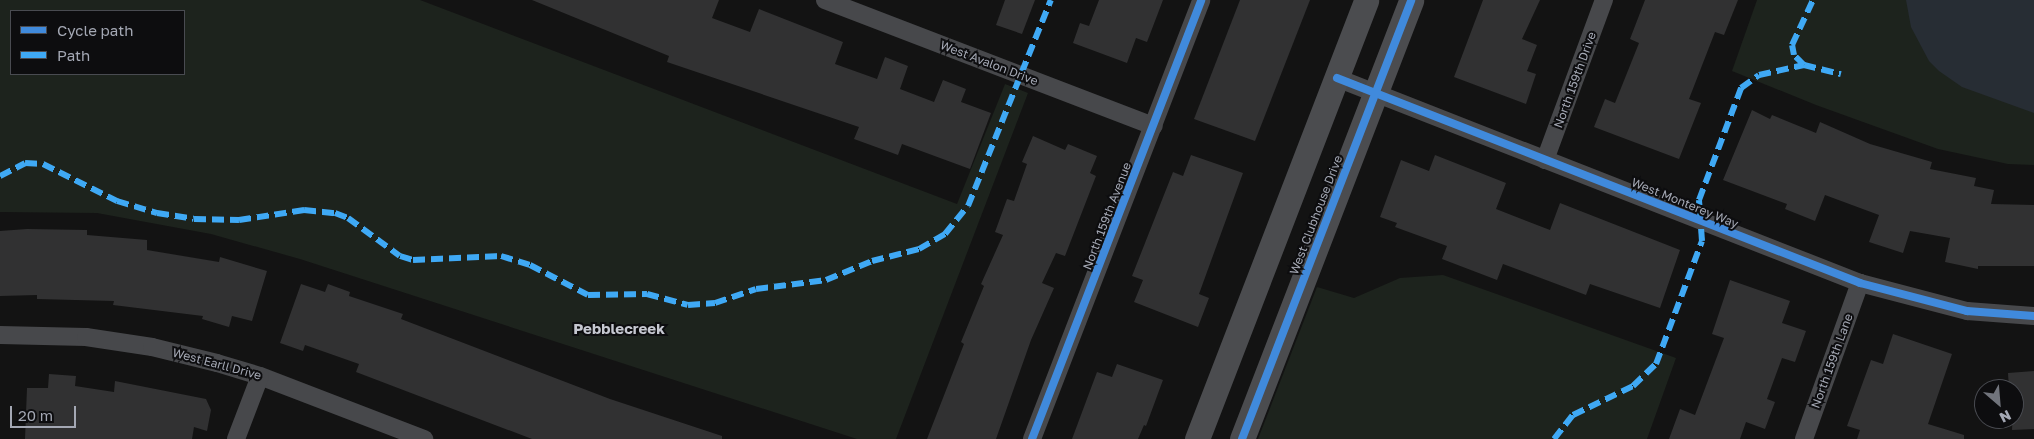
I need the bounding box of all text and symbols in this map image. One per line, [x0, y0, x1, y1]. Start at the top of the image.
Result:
legend [10, 10, 185, 75]
text: Cycle path [57, 21, 133, 39]
street label: North 159th Drive [1551, 30, 1599, 130]
street label: West Avalon Drive [938, 38, 1040, 88]
text: Path [57, 46, 90, 64]
street label: West Clubhouse Drive [1287, 153, 1345, 277]
street label: North 159th Avenue [1080, 160, 1134, 272]
street label: West Monterey Way [1629, 175, 1741, 231]
street label: North 159th Lane [1808, 312, 1856, 410]
district label: Pebblecreek [573, 320, 665, 338]
street label: West Earll Drive [171, 345, 263, 383]
north arrow [1974, 379, 2024, 429]
scale bar [12, 396, 79, 428]
text: 20 m [18, 406, 53, 424]
text: N [1997, 407, 2014, 427]

